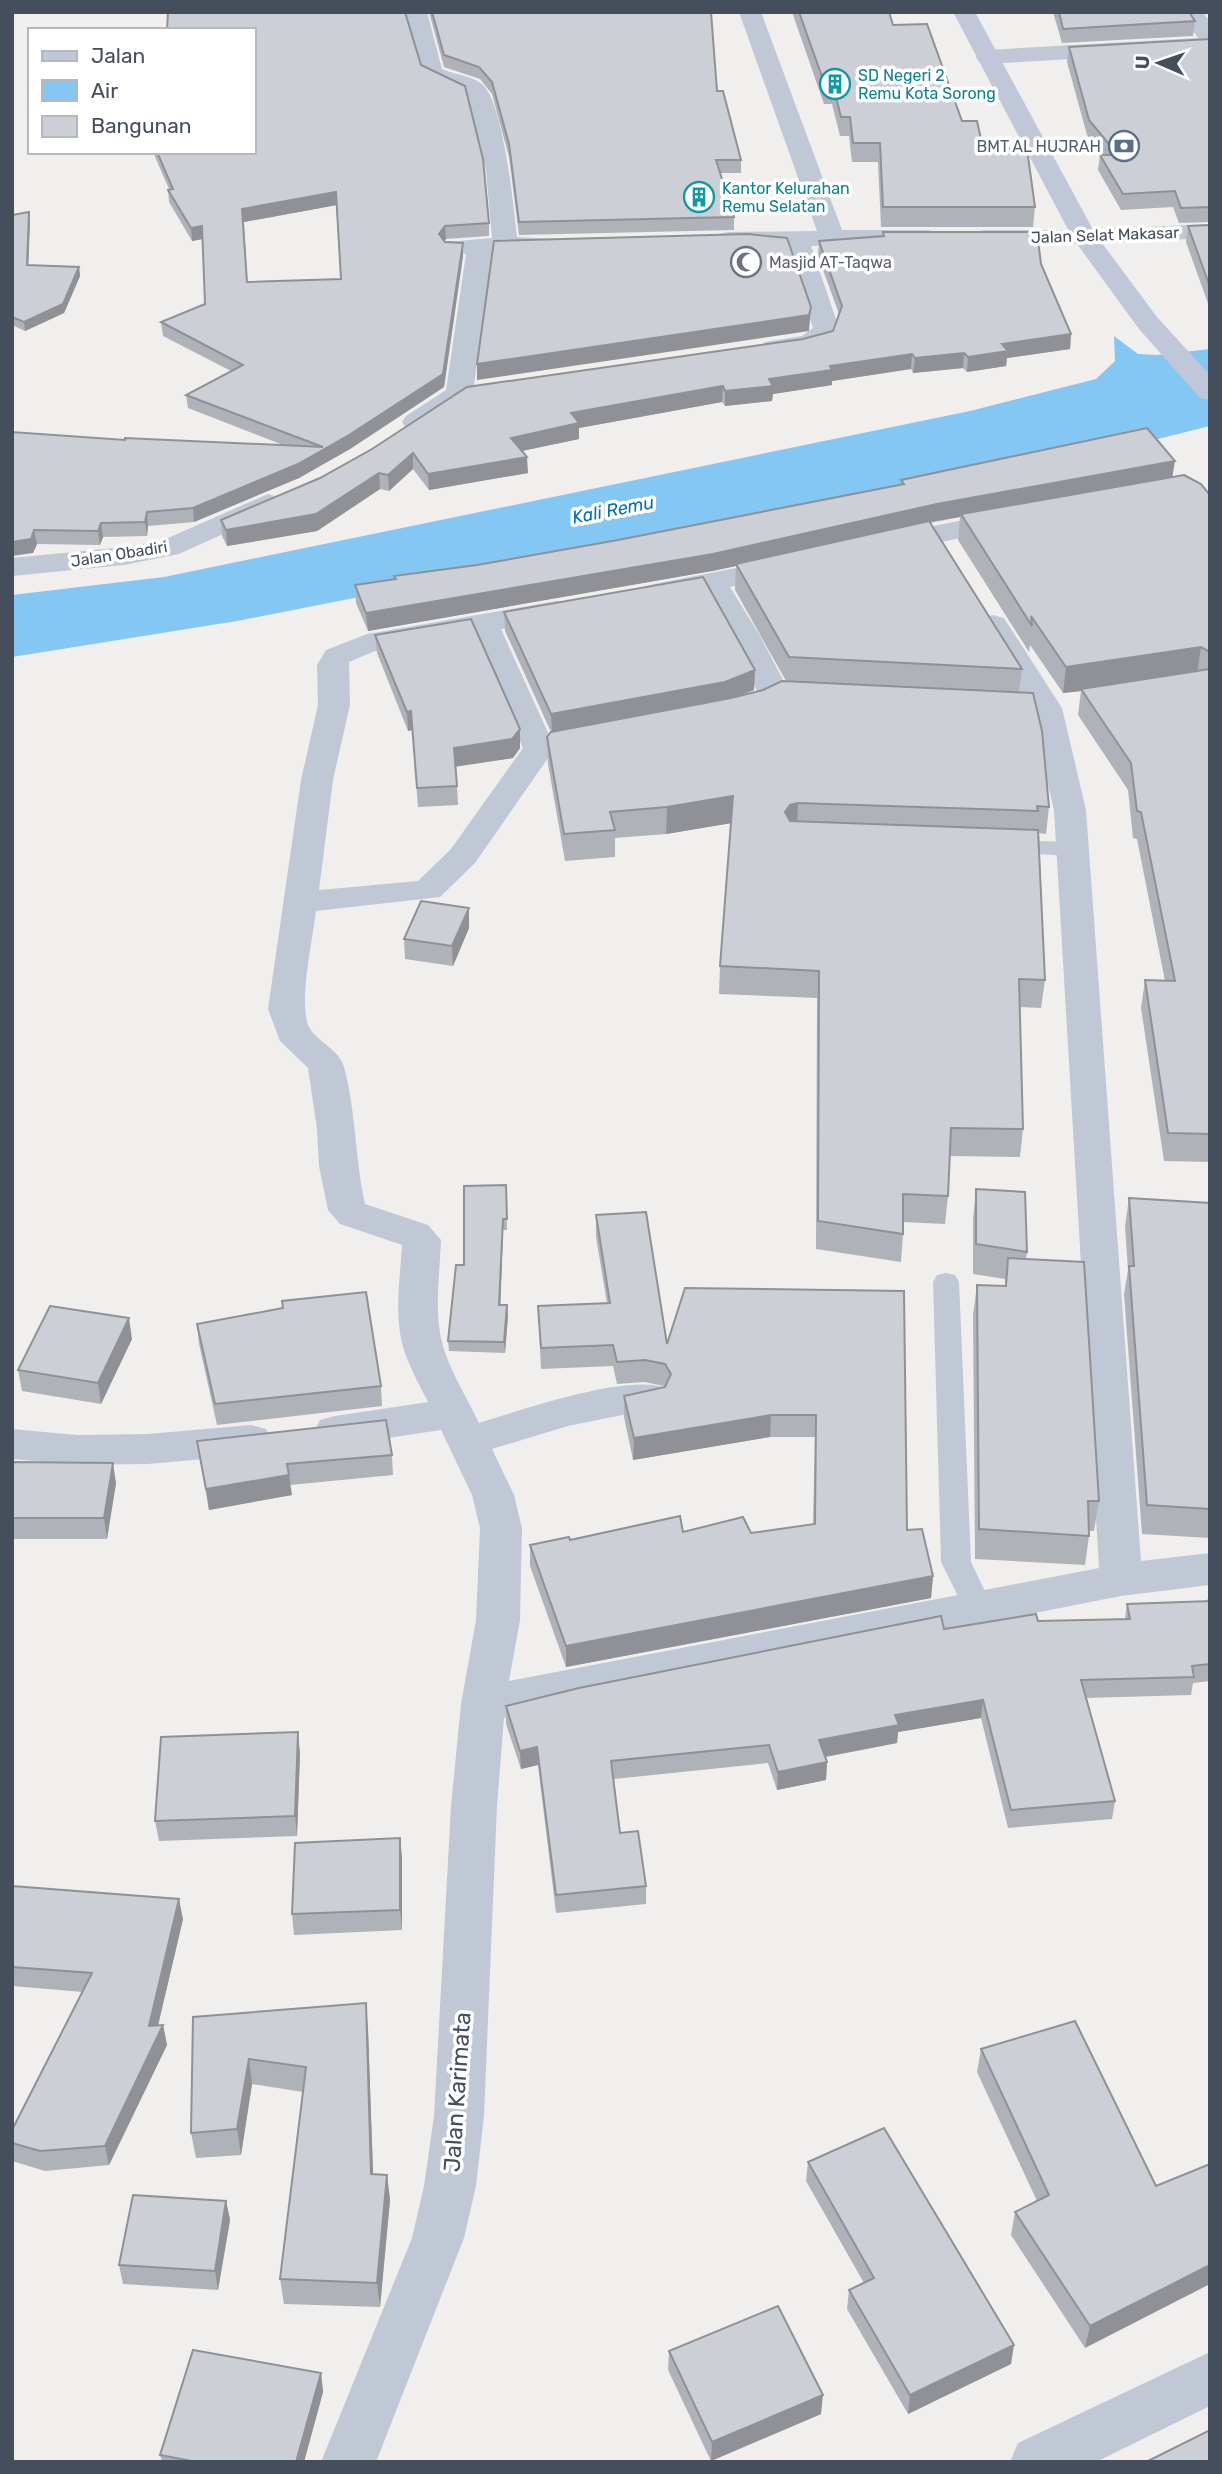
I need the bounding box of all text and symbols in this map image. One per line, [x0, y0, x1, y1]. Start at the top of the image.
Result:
legend [28, 28, 256, 154]
north arrow [1124, 28, 1194, 98]
text: Jalan [91, 43, 145, 68]
text: U [1131, 55, 1154, 70]
place label: SD Negeri 2 Remu Kota Sorong [858, 66, 996, 103]
building icon: SD Negeri 2 Remu Kota Sorong [818, 67, 852, 101]
text: Air [91, 78, 118, 103]
text: Bangunan [91, 113, 192, 138]
bank icon: BMT AL HUJRAH [1107, 129, 1141, 163]
place label: BMT AL HUJRAH [977, 137, 1101, 156]
place label: Kantor Kelurahan Remu Selatan [722, 179, 850, 216]
building icon: Kantor Kelurahan Remu Selatan [682, 180, 716, 214]
street label: Jalan Selat Makasar [1030, 223, 1180, 247]
mosque icon: Masjid AT-Taqwa [729, 245, 763, 279]
place label: Masjid AT-Taqwa [769, 253, 892, 272]
water label: Kali Remu [570, 491, 656, 529]
street label: Jalan Obadiri [69, 537, 169, 571]
street label: Jalan Karimata [437, 2011, 477, 2173]

